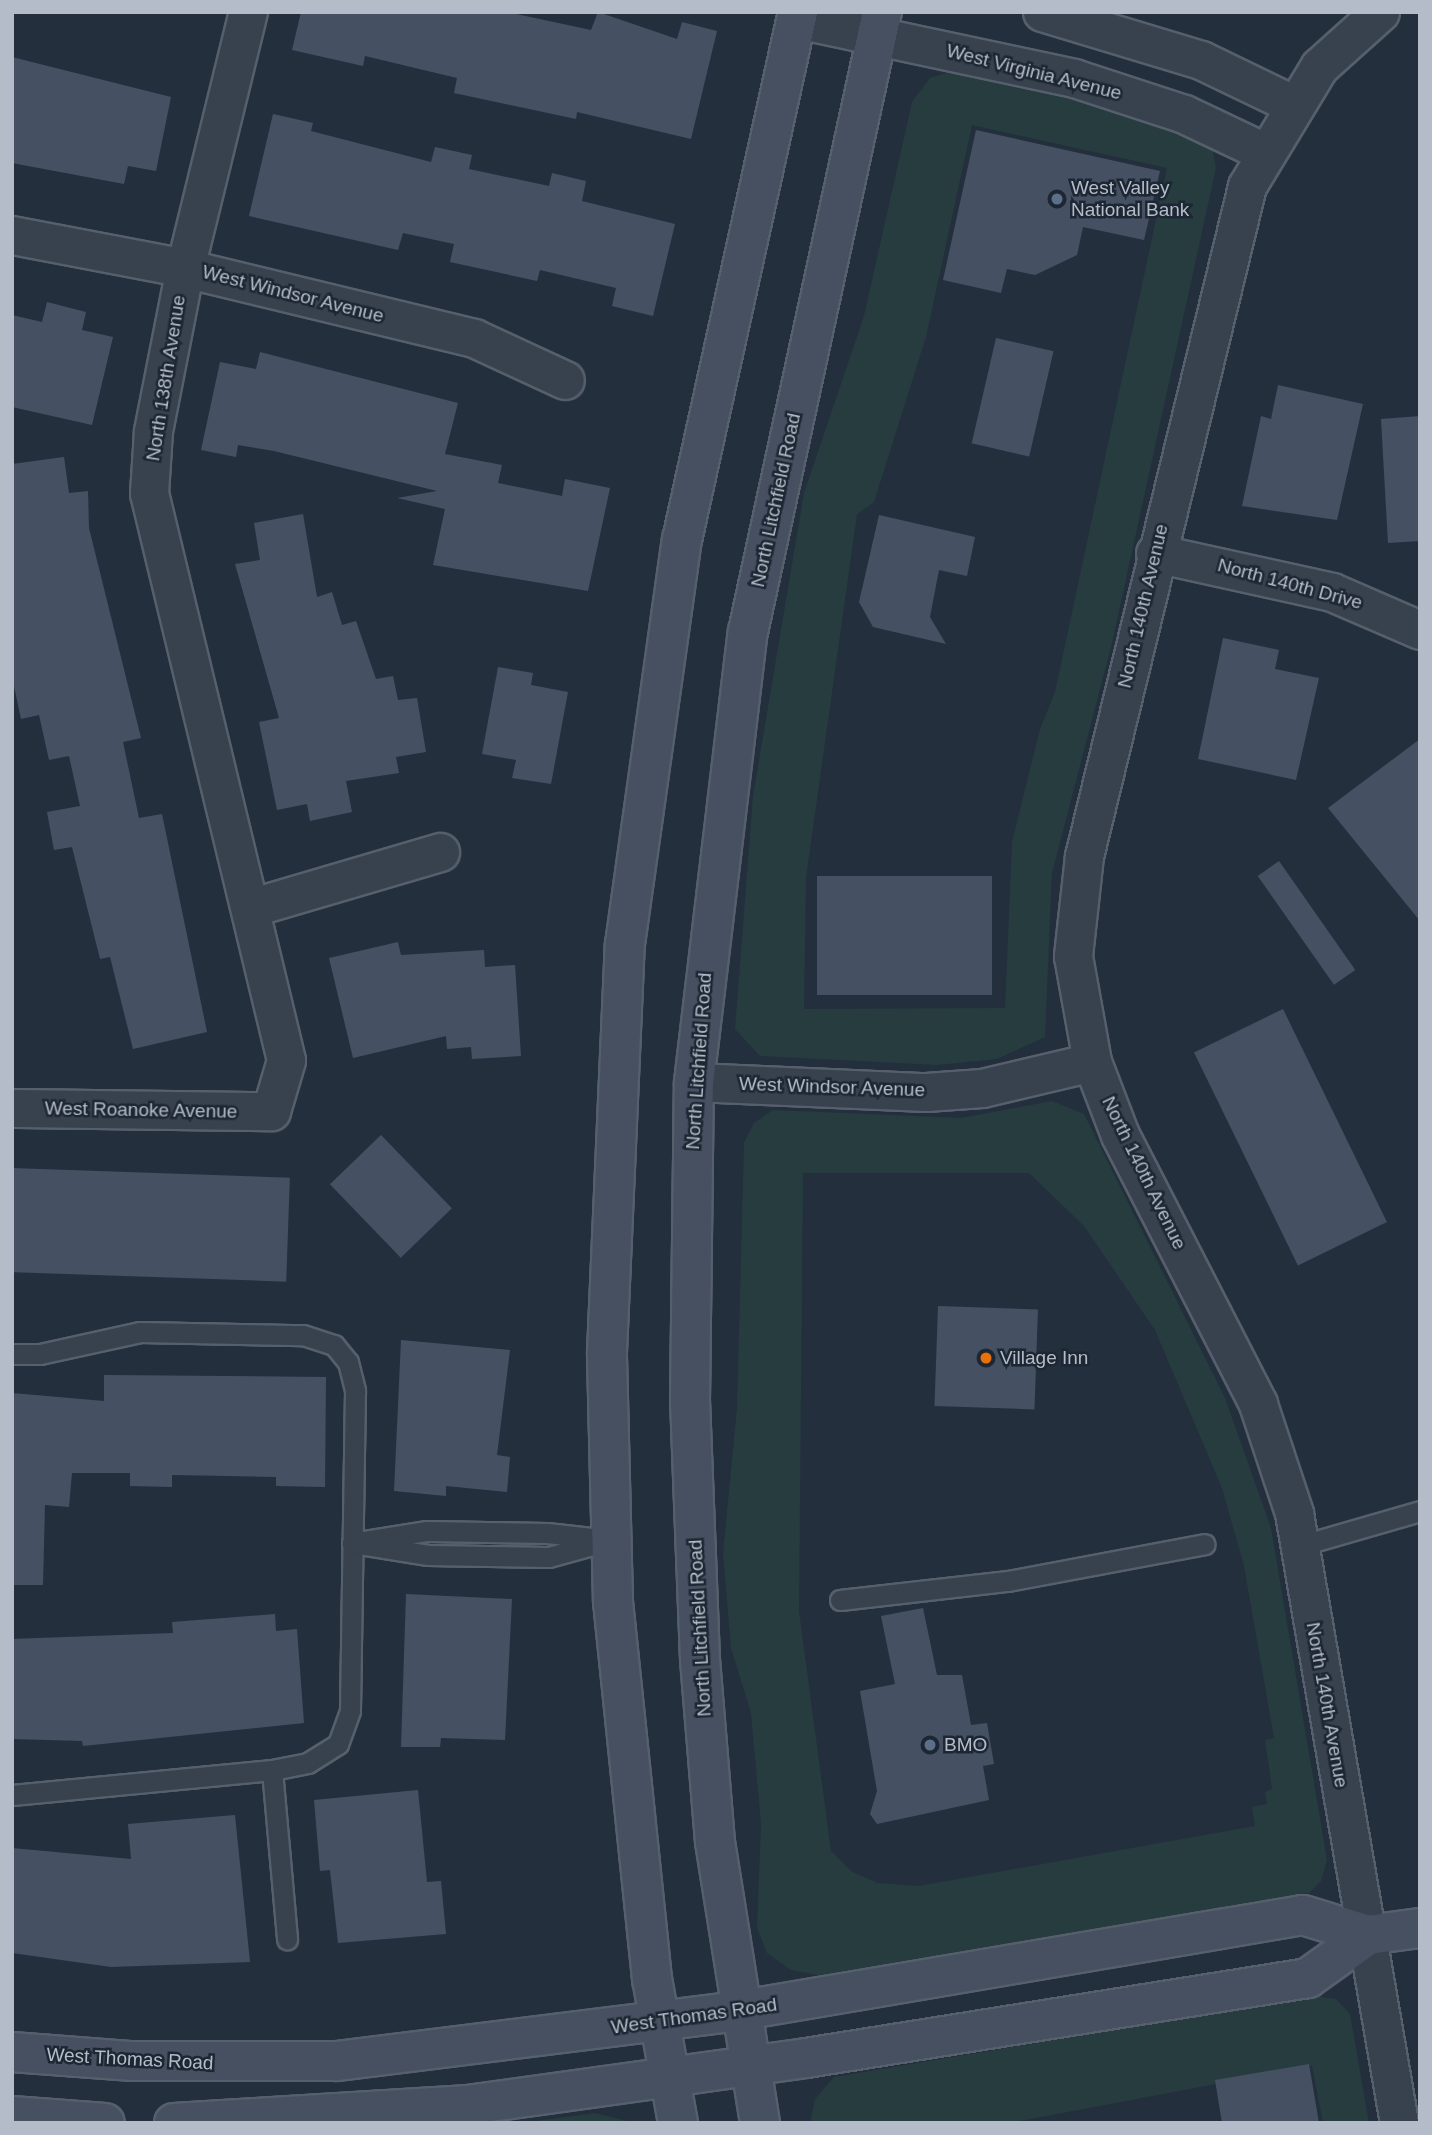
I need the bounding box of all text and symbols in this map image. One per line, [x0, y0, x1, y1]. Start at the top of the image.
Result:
street label: West Virginia Avenue [944, 39, 1124, 105]
place label: West Valley National Bank [1071, 177, 1189, 221]
marker: West Valley National Bank [1049, 191, 1065, 207]
street label: West Windsor Avenue [199, 260, 387, 328]
street label: North 138th Avenue [142, 293, 190, 463]
street label: North Litchfield Road [746, 411, 806, 589]
street label: North 140th Avenue [1113, 521, 1173, 691]
street label: North 140th Drive [1215, 554, 1365, 614]
street label: North Litchfield Road [681, 972, 717, 1150]
street label: West Windsor Avenue [738, 1072, 926, 1102]
street label: North 140th Avenue [1097, 1092, 1191, 1254]
street label: West Roanoke Avenue [44, 1097, 238, 1123]
place label: Village Inn [1000, 1347, 1088, 1369]
marker: Village Inn [978, 1350, 994, 1366]
street label: North Litchfield Road [684, 1539, 716, 1717]
street label: North 140th Avenue [1301, 1620, 1353, 1790]
place label: BMO [944, 1734, 987, 1756]
marker: BMO [922, 1737, 938, 1753]
street label: West Thomas Road [609, 1993, 779, 2039]
street label: West Thomas Road [46, 2043, 214, 2075]

